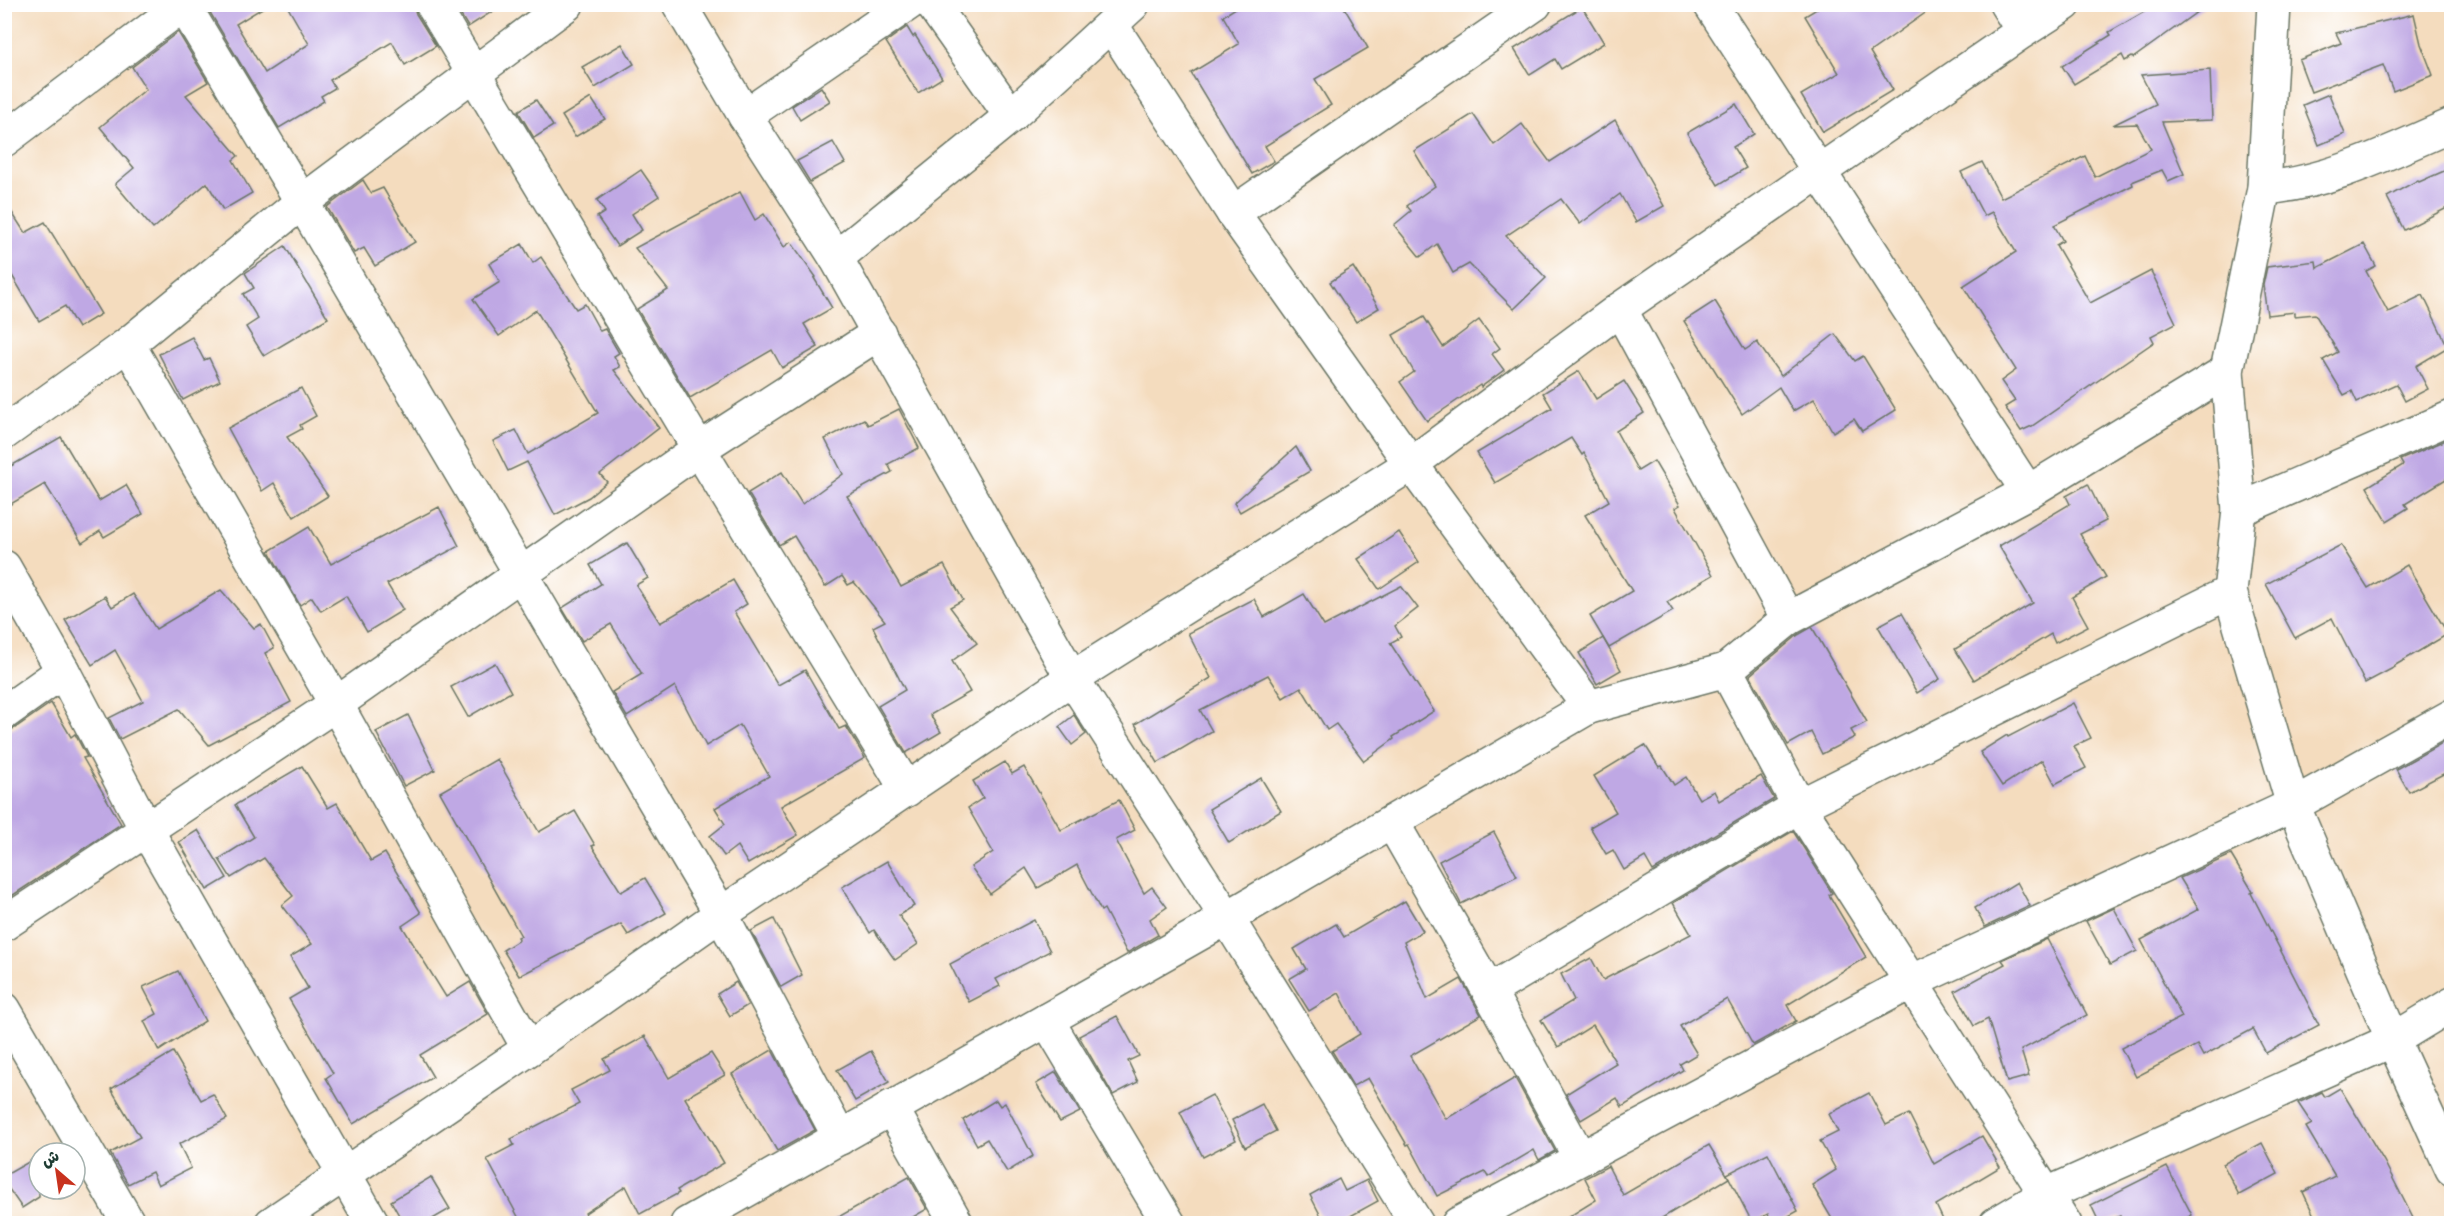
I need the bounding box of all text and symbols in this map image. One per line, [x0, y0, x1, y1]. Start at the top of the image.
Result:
north arrow [27, 1141, 87, 1201]
text: ش [37, 1145, 63, 1173]

